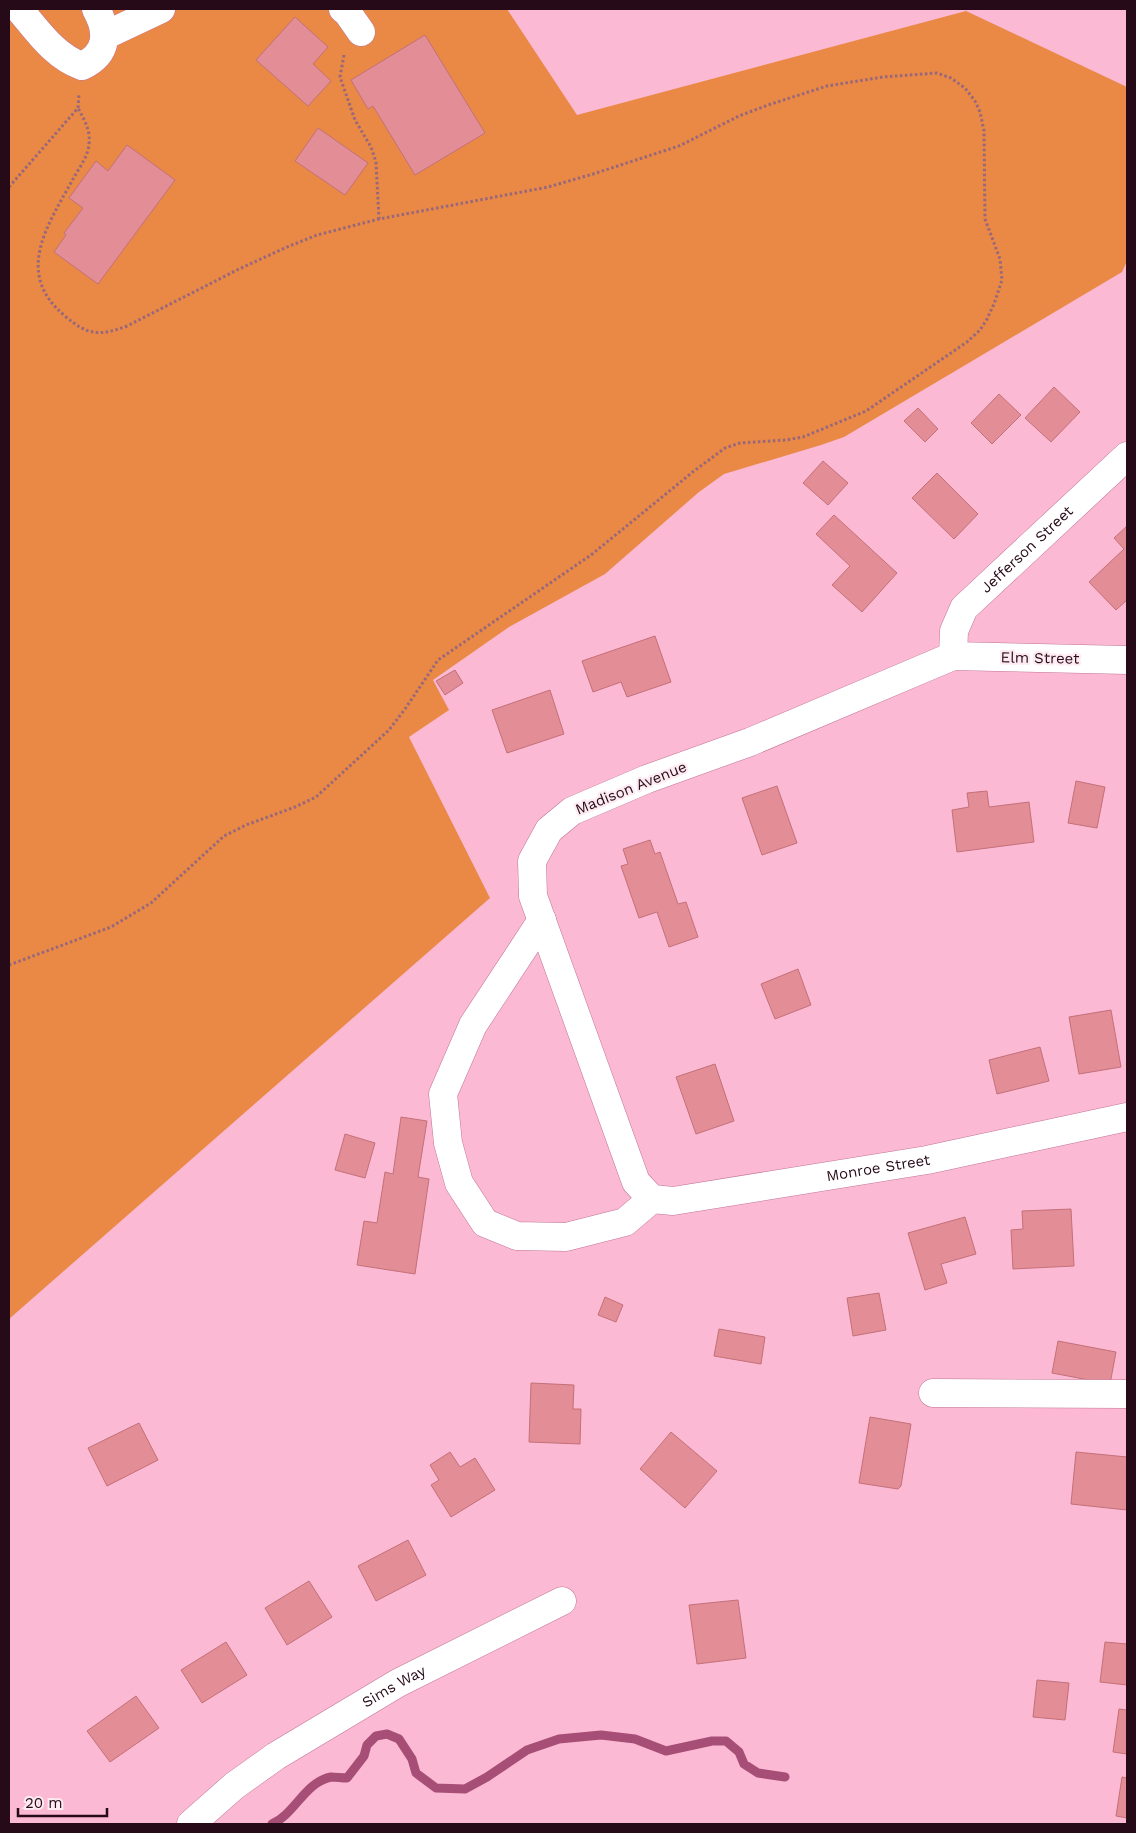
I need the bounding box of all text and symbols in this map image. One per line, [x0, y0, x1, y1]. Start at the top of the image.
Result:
street label: Jefferson Street [977, 502, 1077, 597]
street label: Elm Street [1000, 648, 1080, 668]
street label: Madison Avenue [573, 757, 689, 819]
street label: Monroe Street [825, 1151, 932, 1185]
street label: Sims Way [359, 1661, 429, 1711]
scale bar [18, 1786, 106, 1818]
text: 20 m [25, 1794, 63, 1812]

